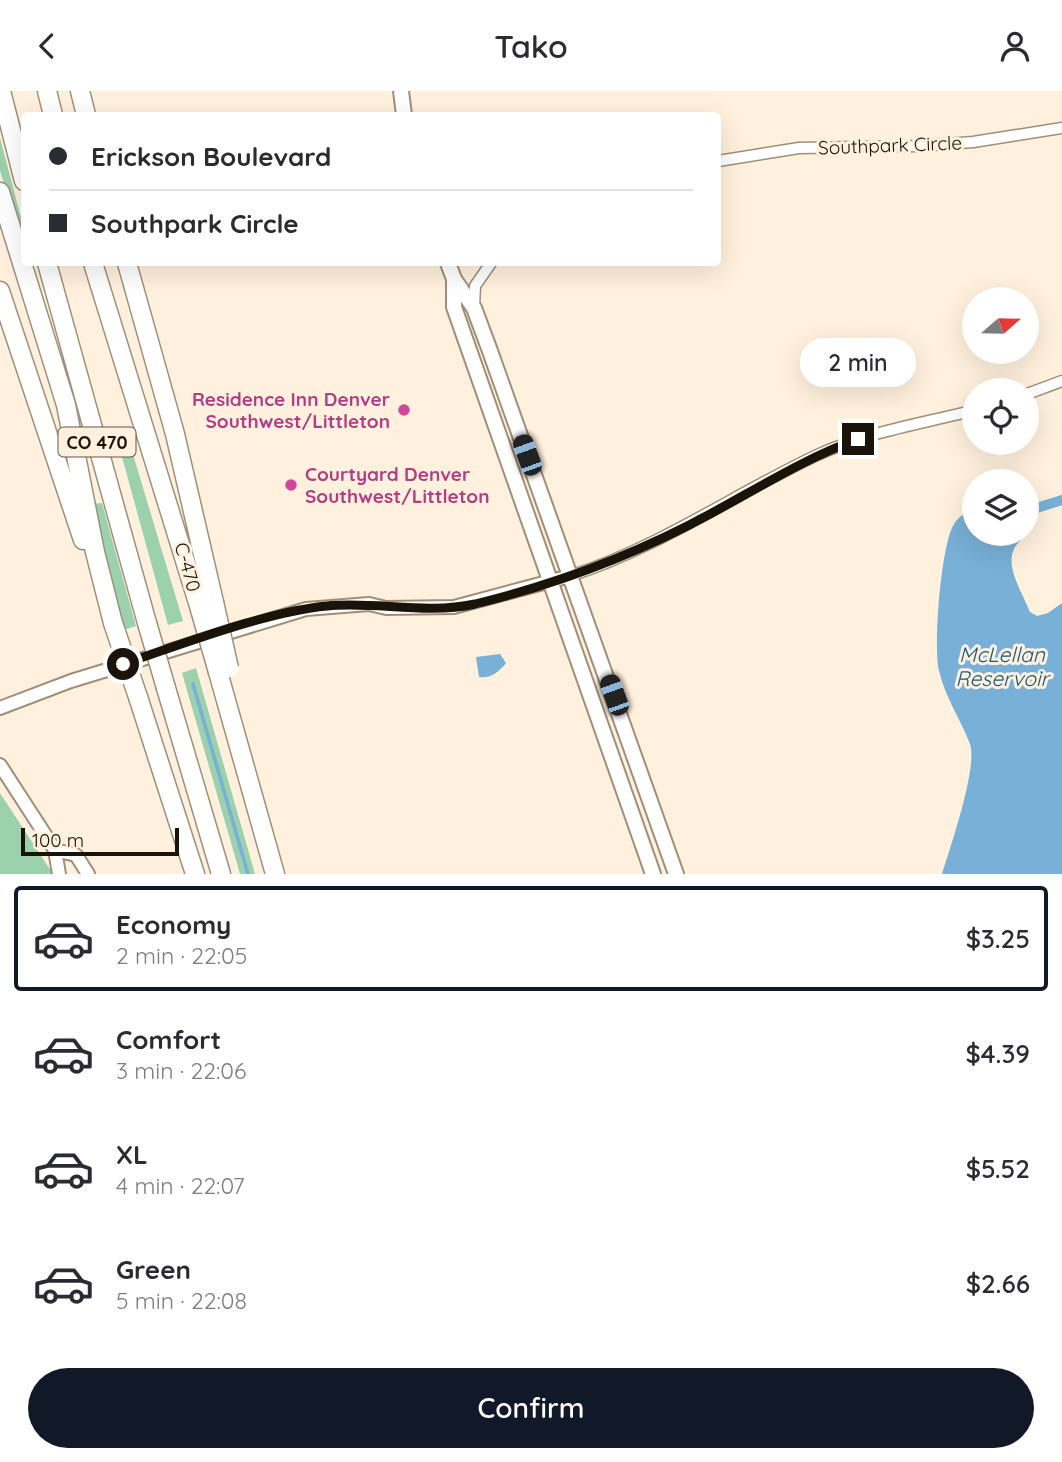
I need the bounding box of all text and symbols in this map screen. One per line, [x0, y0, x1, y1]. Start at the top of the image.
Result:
text: Tako [494, 26, 568, 66]
icon: back [28, 27, 66, 65]
icon: person [996, 27, 1034, 65]
street label: Southpark Circle [818, 130, 962, 160]
text: Erickson Boulevard [91, 140, 331, 173]
text: Southpark Circle [91, 207, 299, 240]
north arrow [962, 287, 1040, 364]
map controls [962, 287, 1039, 546]
callout: 2 min [800, 337, 916, 387]
text: 2 min [828, 348, 888, 377]
button: locate [962, 378, 1039, 455]
place label: Residence Inn Denver Southwest/Littleton [192, 387, 390, 433]
marker: Residence Inn Denver Southwest/Littleton [396, 402, 412, 418]
route end [842, 423, 874, 455]
road number: CO 470 [58, 428, 136, 457]
car [510, 432, 545, 478]
place label: Courtyard Denver Southwest/Littleton [305, 462, 490, 508]
button: layers [962, 469, 1039, 546]
marker: Courtyard Denver Southwest/Littleton [283, 477, 299, 493]
street label: C-470 [170, 540, 206, 594]
water label: McLellan Reservoir [956, 641, 1051, 691]
route start [107, 648, 139, 680]
car [597, 672, 632, 718]
scale bar [21, 825, 178, 857]
text: 100 m [32, 828, 84, 852]
icon: car [32, 907, 95, 970]
text: Economy [116, 908, 231, 941]
text: $3.25 [966, 922, 1030, 955]
text: 2 min · 22:05 [116, 941, 247, 970]
icon: car [32, 1022, 95, 1085]
text: Comfort [116, 1023, 221, 1056]
text: $4.39 [966, 1037, 1030, 1070]
text: 3 min · 22:06 [116, 1056, 246, 1085]
icon: car [32, 1137, 95, 1200]
text: XL [116, 1138, 148, 1171]
text: $5.52 [966, 1152, 1030, 1185]
text: 4 min · 22:07 [116, 1171, 245, 1200]
icon: car [32, 1252, 95, 1315]
text: Green [116, 1253, 191, 1286]
text: $2.66 [966, 1267, 1030, 1300]
text: 5 min · 22:08 [116, 1286, 247, 1315]
button: Confirm [28, 1368, 1034, 1448]

